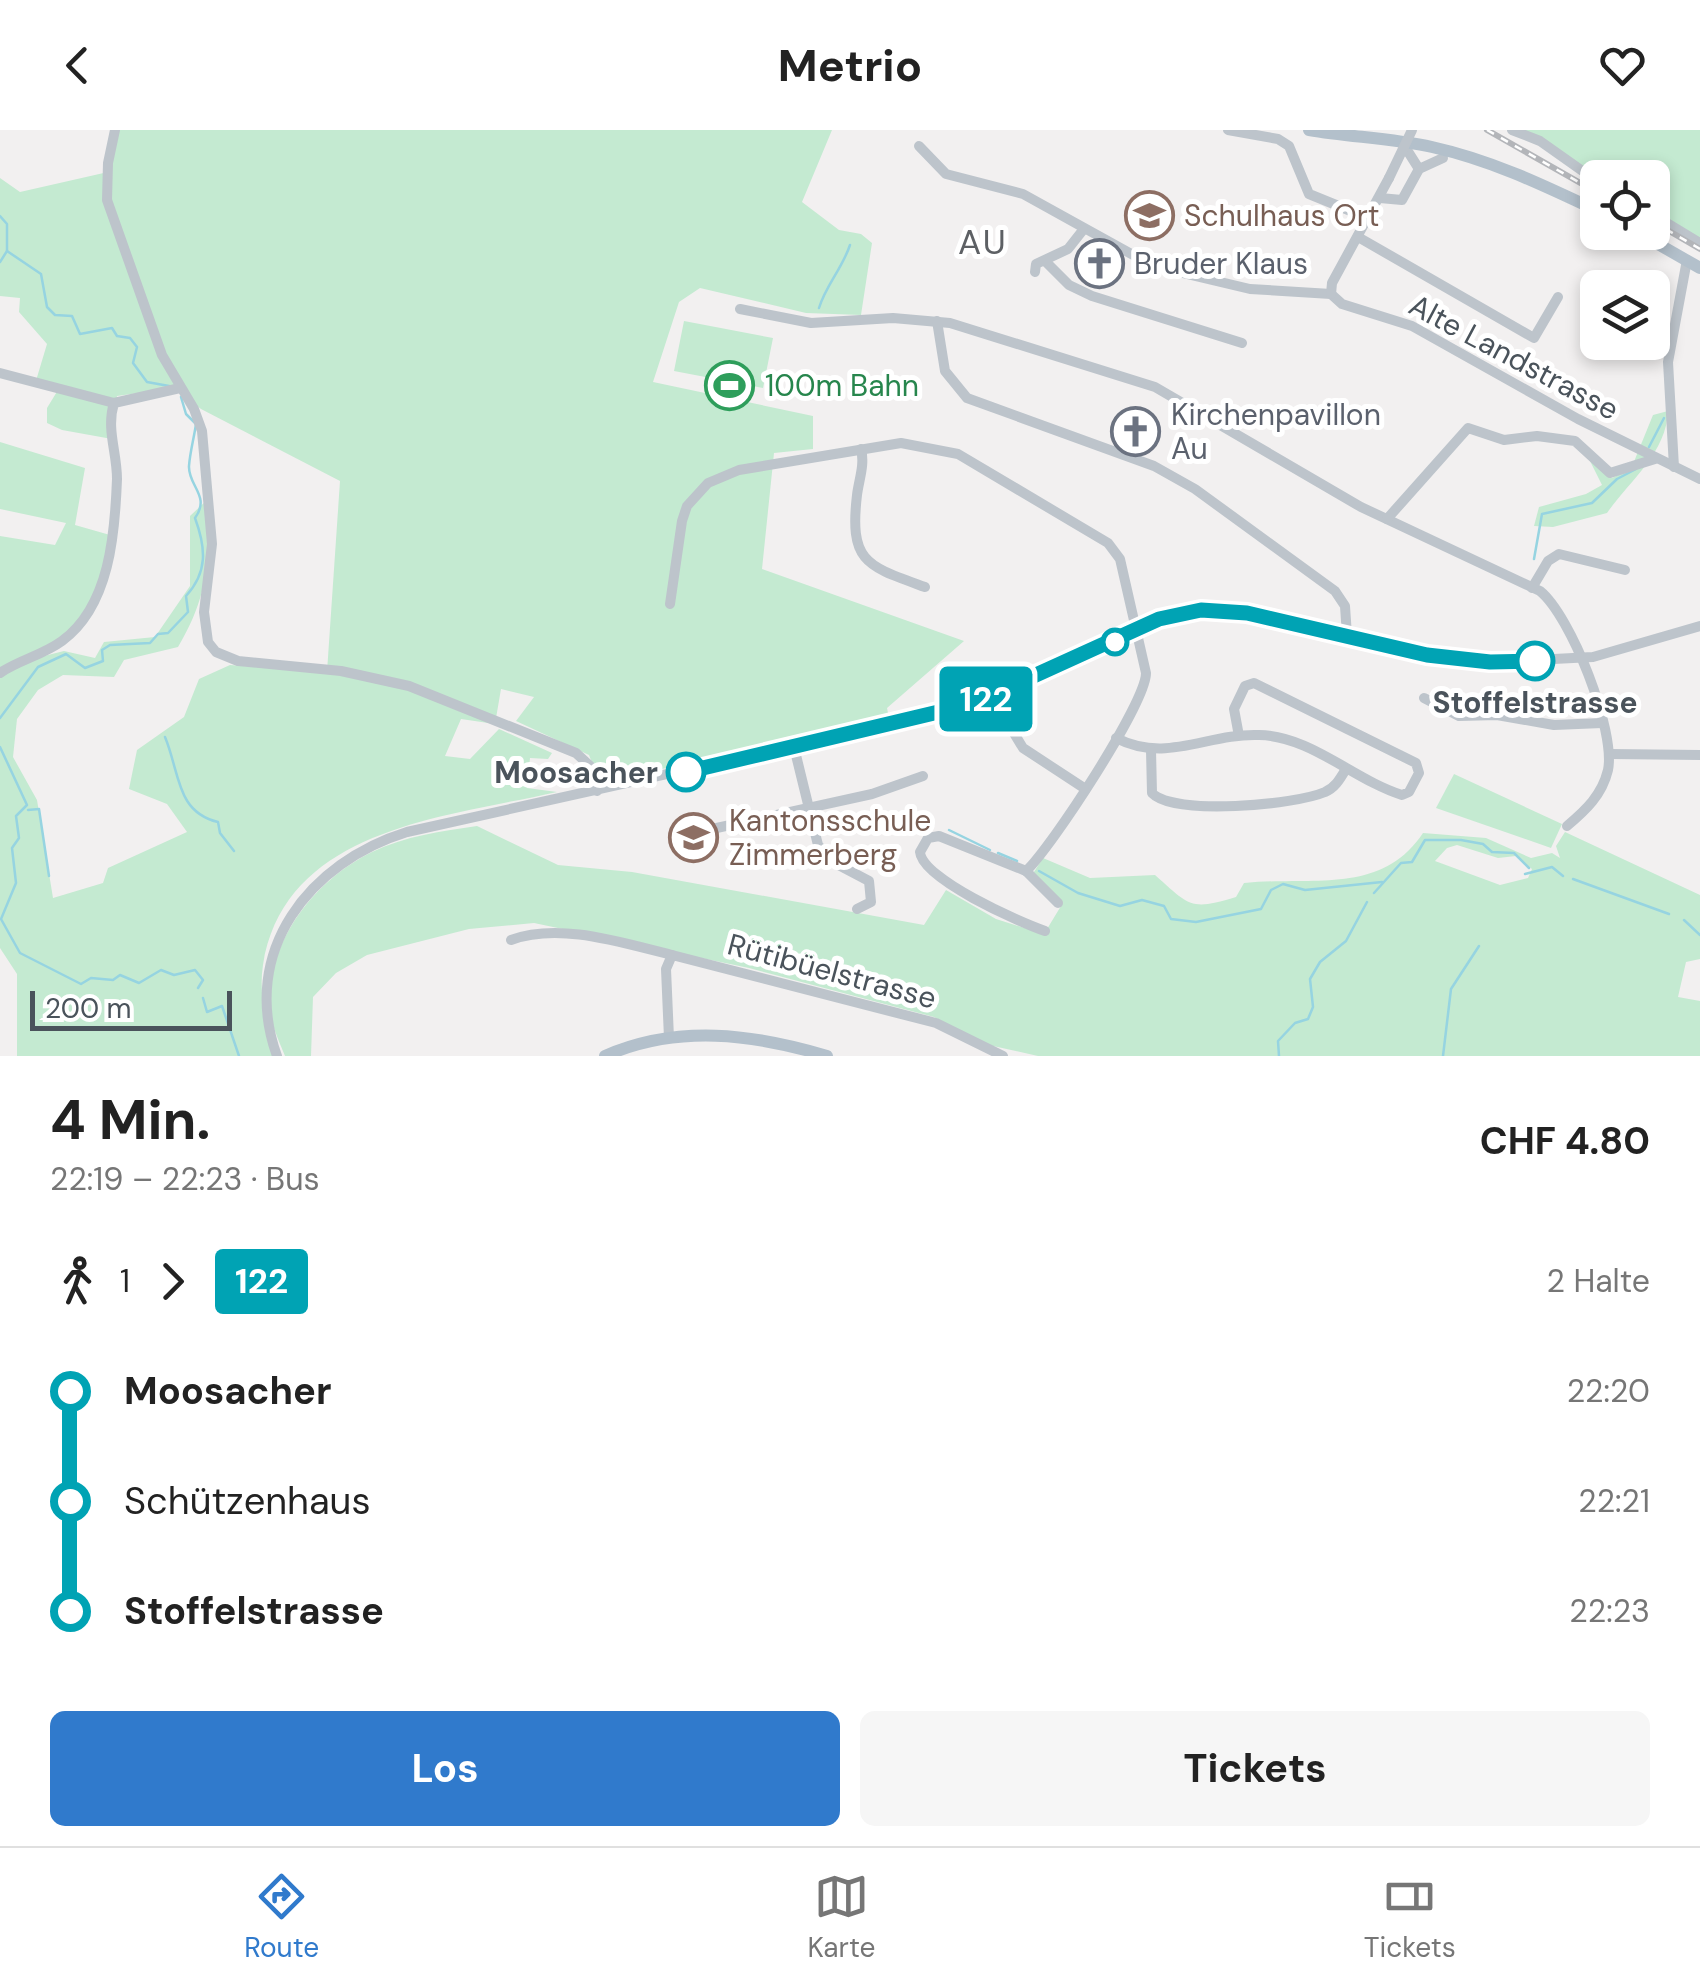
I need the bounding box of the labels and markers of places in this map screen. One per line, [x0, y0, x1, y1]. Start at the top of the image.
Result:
school or university icon: Schulhaus Ort [1123, 189, 1175, 241]
place label: Schulhaus Ort [1184, 196, 1380, 235]
church icon: Bruder Klaus [1073, 237, 1125, 289]
place label: Bruder Klaus [1134, 244, 1308, 283]
sports icon: 100m Bahn [704, 359, 756, 411]
place label: 100m Bahn [765, 366, 919, 405]
place label: Kirchenpavillon Au [1171, 395, 1381, 468]
church icon: Kirchenpavillon Au [1110, 405, 1162, 457]
unlabelled marker [1102, 629, 1128, 655]
marker: Stoffelstrasse [1516, 642, 1554, 680]
place label: Stoffelstrasse [1432, 683, 1638, 722]
place label: Moosacher [494, 753, 658, 792]
marker: Moosacher [667, 753, 705, 791]
place label: Kantonsschule Zimmerberg [729, 801, 931, 874]
school or university icon: Kantonsschule Zimmerberg [668, 811, 720, 863]

